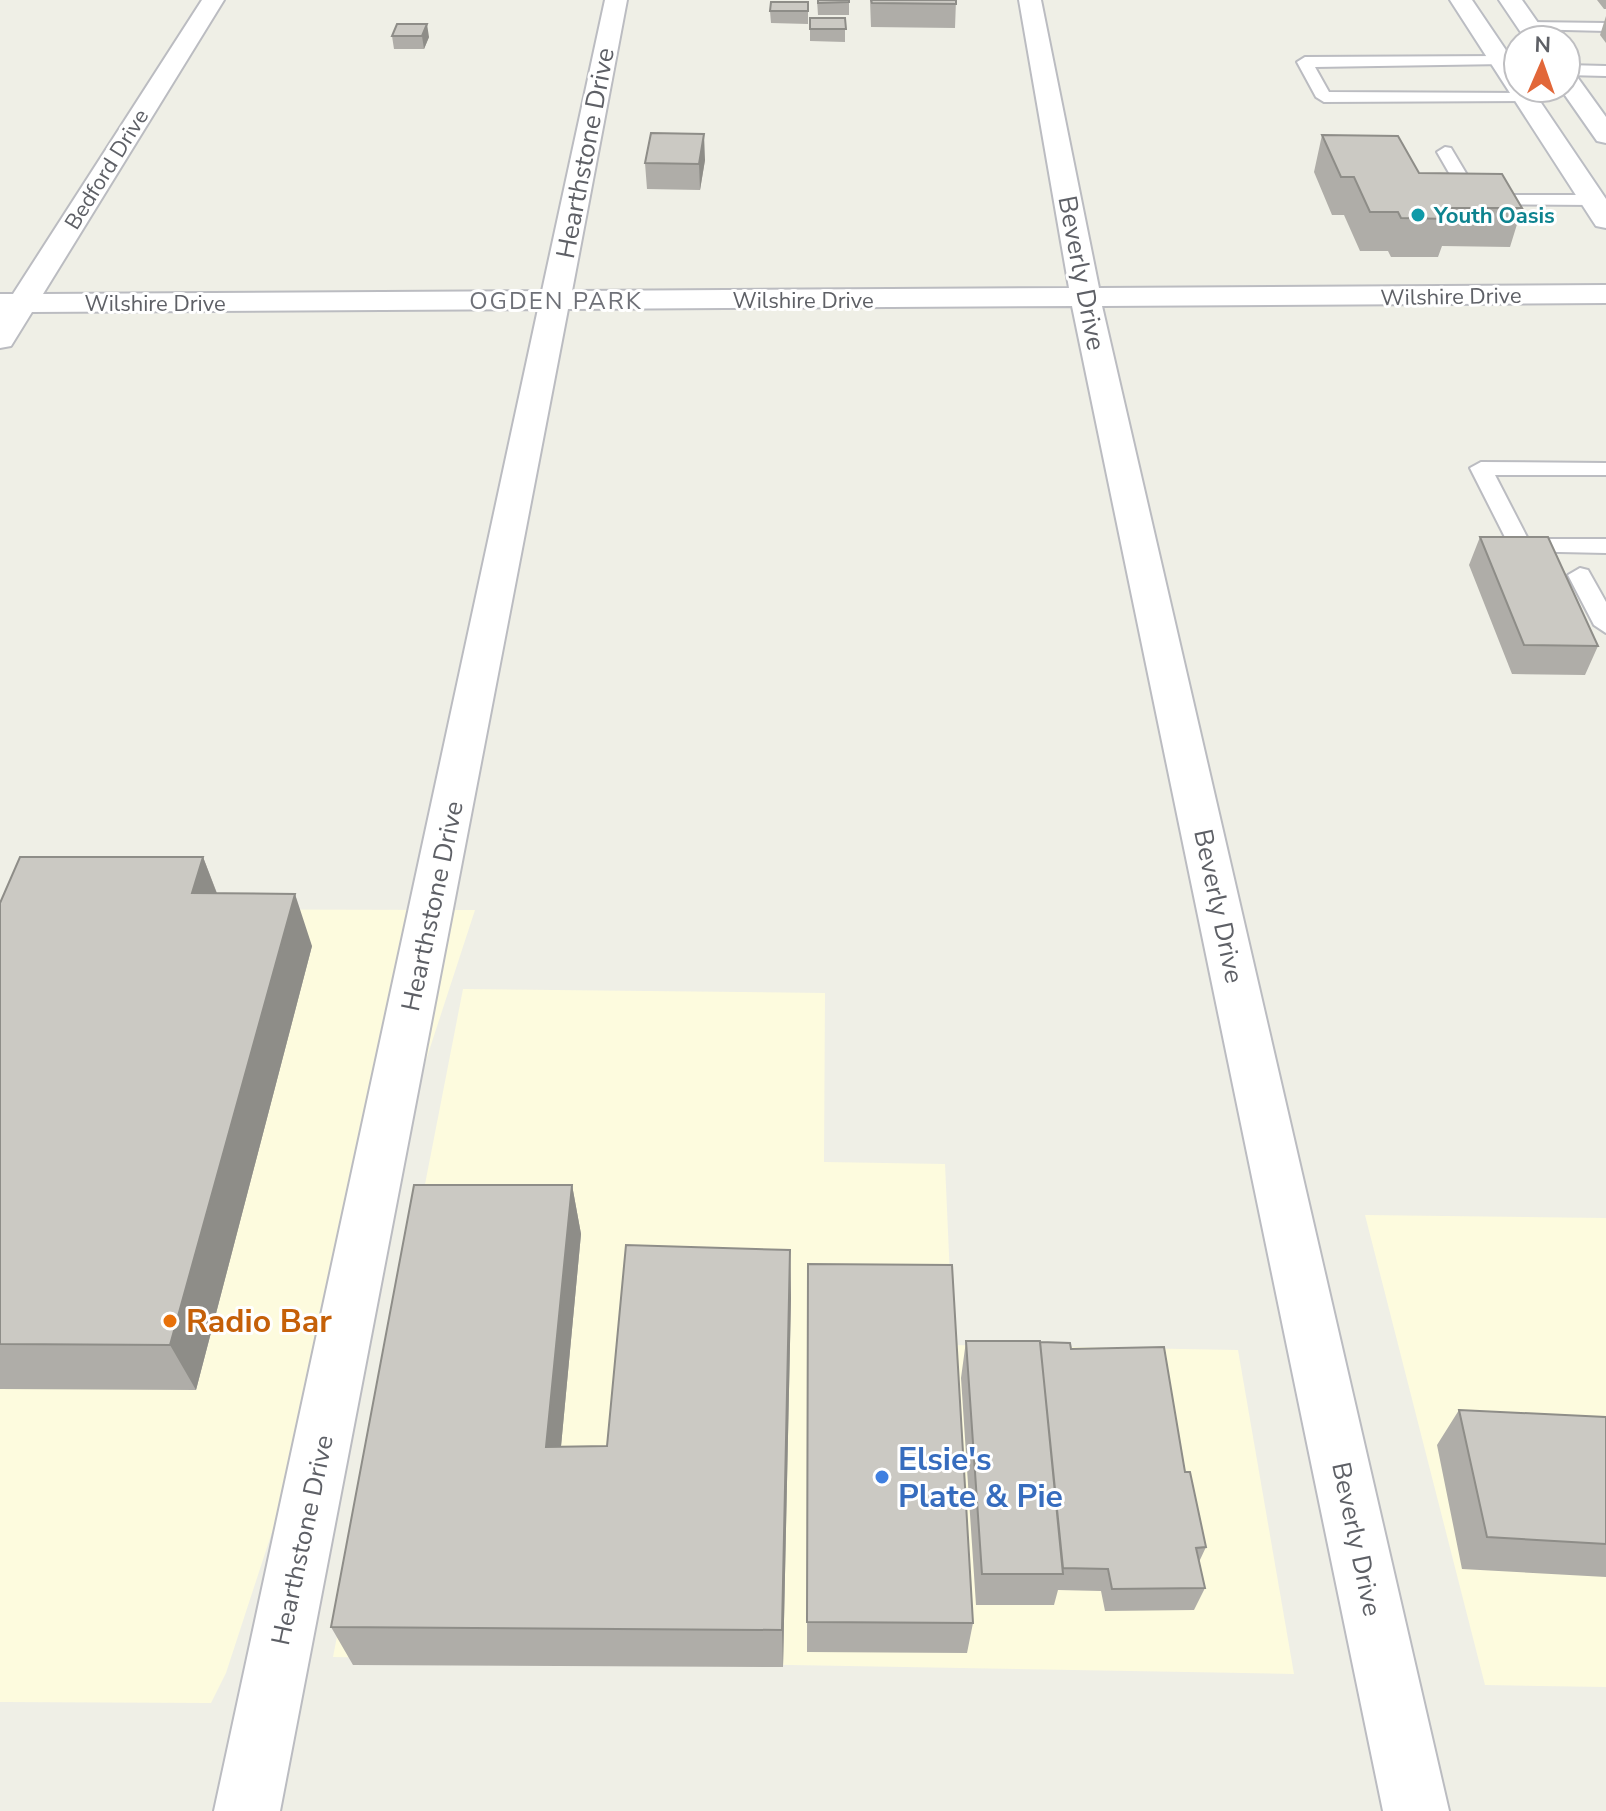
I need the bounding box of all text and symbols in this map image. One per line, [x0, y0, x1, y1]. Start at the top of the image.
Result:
north arrow [1502, 24, 1582, 104]
text: N [1534, 30, 1551, 60]
street label: Hearthstone Drive [548, 45, 623, 261]
street label: Bedford Drive [58, 103, 156, 236]
street label: Beverly Drive [1049, 193, 1114, 353]
place label: Youth Oasis [1433, 201, 1555, 231]
marker: Youth Oasis [1409, 206, 1427, 224]
street label: Wilshire Drive [1380, 281, 1522, 313]
district label: OGDEN PARK [469, 285, 643, 317]
street label: Wilshire Drive [732, 286, 874, 316]
street label: Wilshire Drive [84, 289, 226, 319]
street label: Hearthstone Drive [393, 798, 472, 1014]
street label: Beverly Drive [1185, 826, 1252, 986]
place label: Radio Bar [186, 1300, 332, 1343]
marker: Radio Bar [161, 1312, 179, 1330]
street label: Hearthstone Drive [263, 1432, 342, 1648]
place label: Elsie's Plate & Pie [898, 1438, 1063, 1518]
street label: Beverly Drive [1323, 1459, 1390, 1619]
marker: Elsie's Plate & Pie [873, 1468, 891, 1486]

